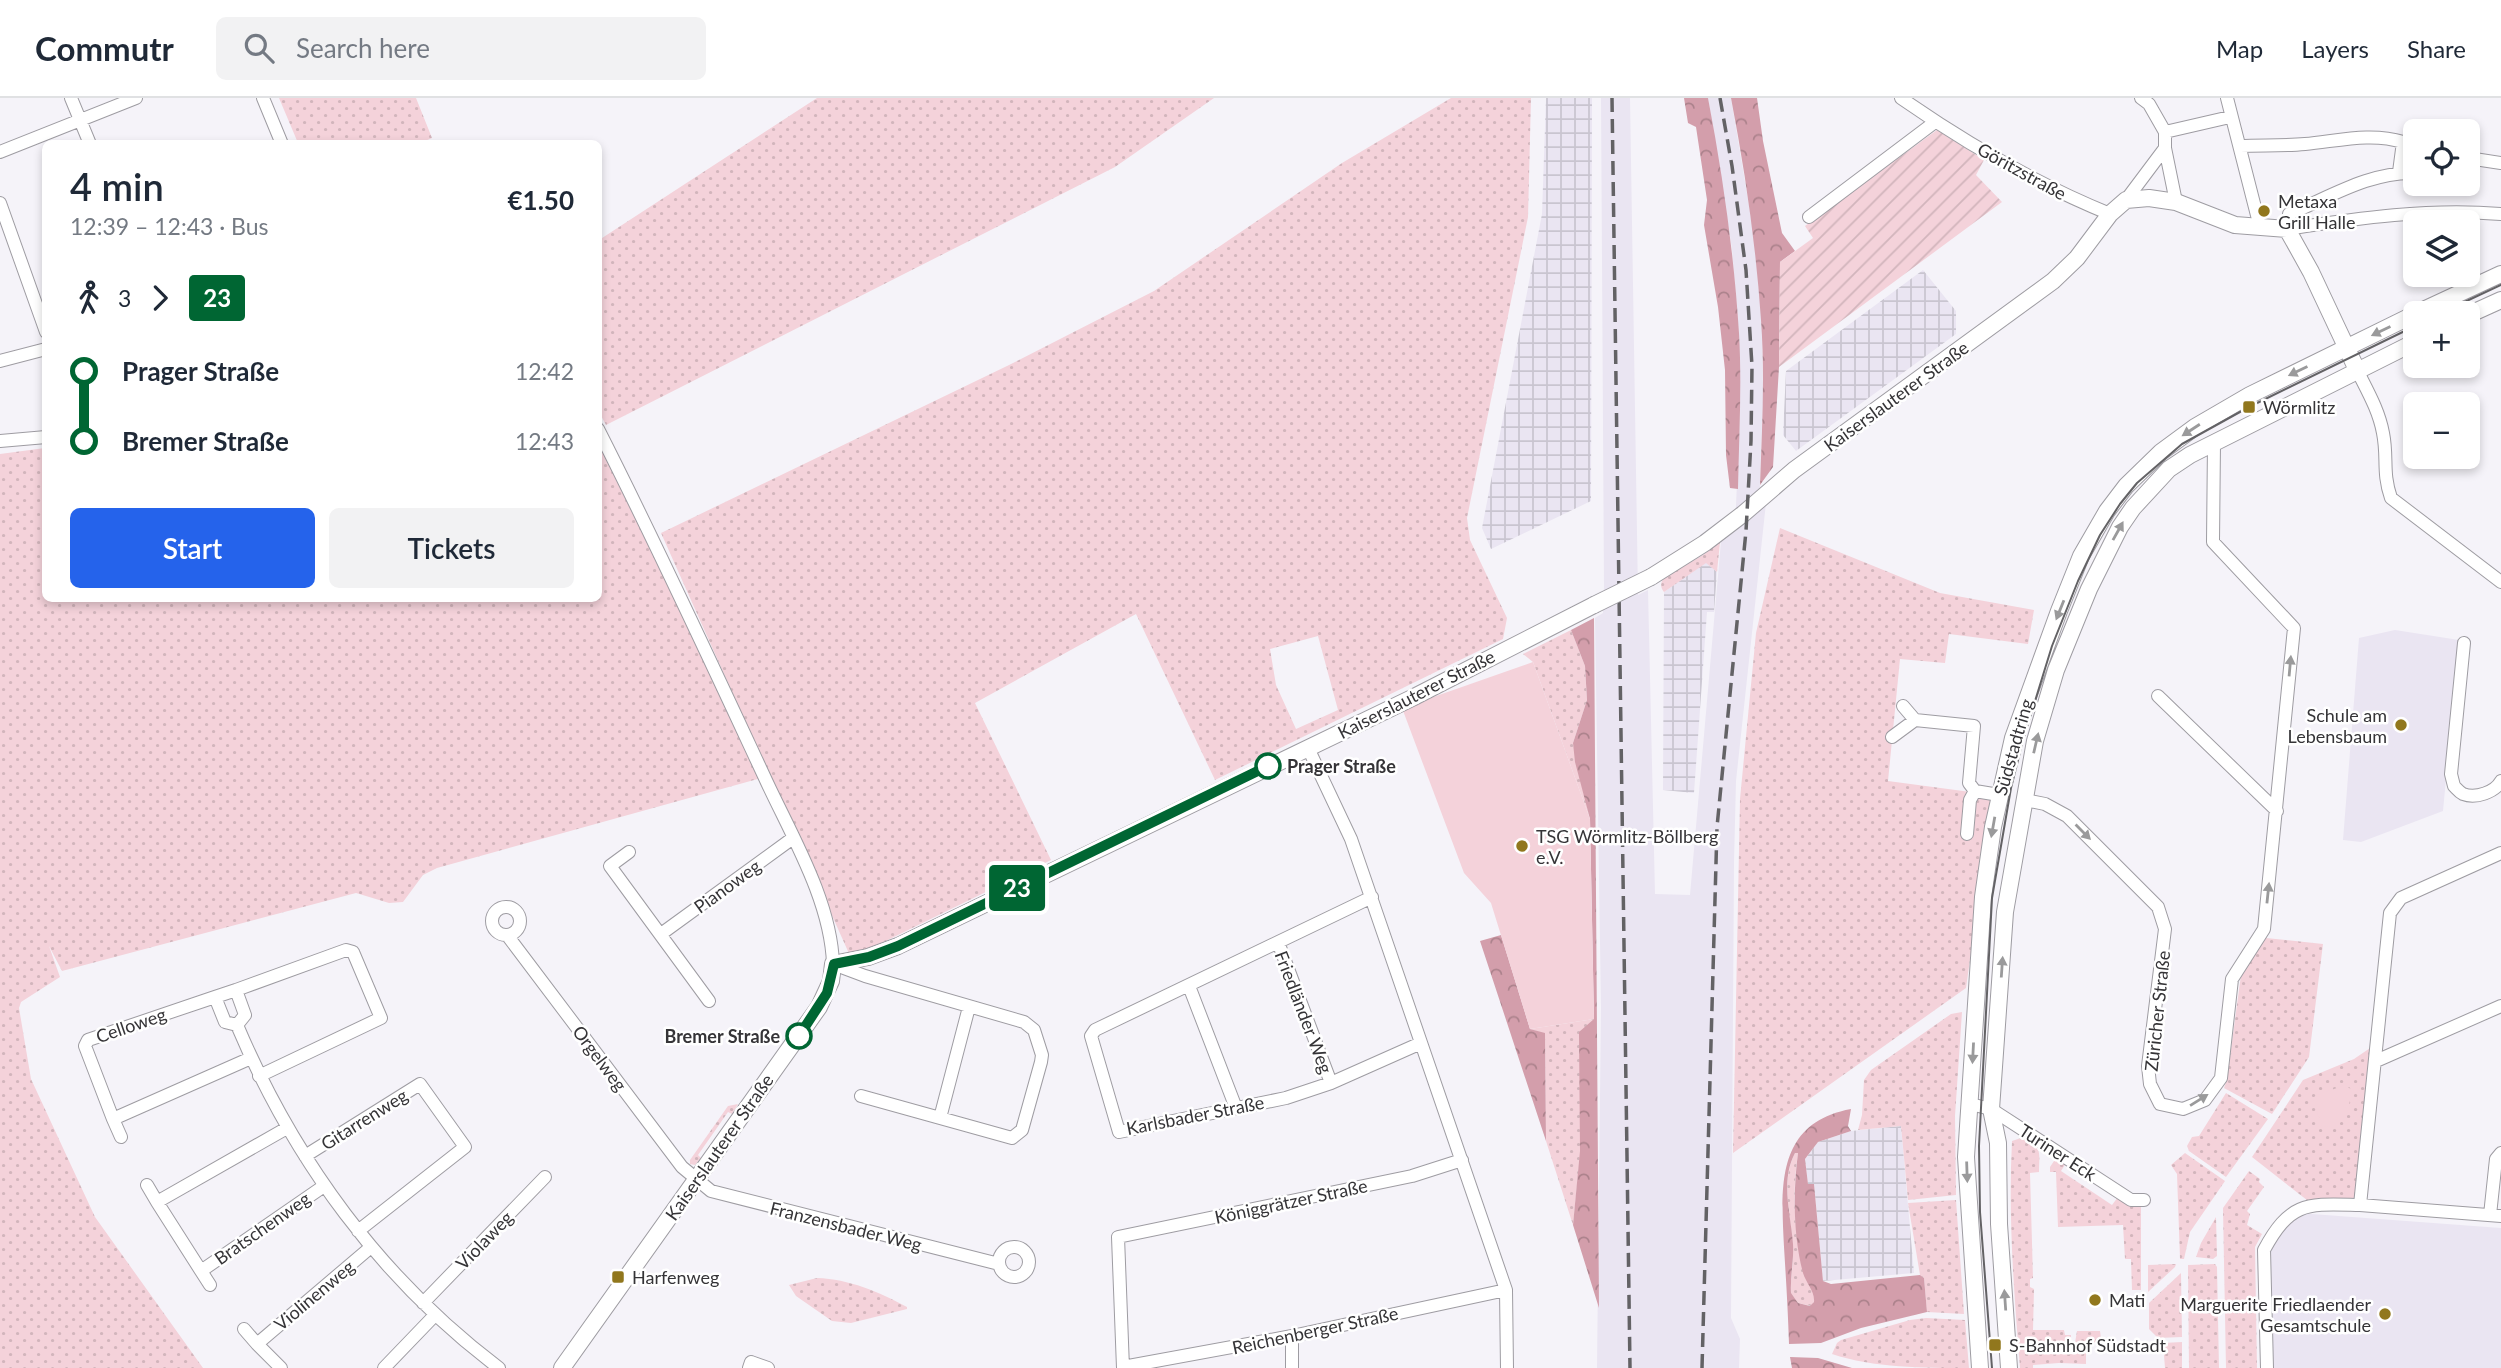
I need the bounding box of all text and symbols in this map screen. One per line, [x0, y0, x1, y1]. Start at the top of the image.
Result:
search box [216, 17, 706, 80]
text: Commutr [35, 28, 174, 68]
icon: search [240, 29, 278, 67]
text: Search here [296, 32, 430, 64]
text: Map [2216, 34, 2263, 63]
text: Layers [2301, 34, 2369, 63]
text: Share [2407, 34, 2466, 63]
map controls [2403, 119, 2480, 469]
button: locate [2403, 119, 2480, 196]
street label: Göritzstraße [1974, 138, 2070, 204]
text: 4 min [70, 163, 164, 209]
text: €1.50 [508, 184, 574, 216]
place label: Metaxa Grill Halle [2278, 190, 2355, 233]
marker: Metaxa Grill Halle [2256, 203, 2272, 219]
button: layers [2403, 210, 2480, 287]
text: 12:39 – 12:43 · Bus [70, 212, 269, 240]
icon: walk [70, 279, 108, 317]
icon: forward [141, 279, 179, 317]
text: 23 [203, 283, 231, 312]
text: 3 [118, 284, 131, 312]
button: + [2403, 301, 2480, 378]
one-way arrow [2371, 325, 2391, 337]
street label: Kaiserslauterer Straße [1819, 336, 1973, 456]
text: Prager Straße [122, 355, 279, 387]
text: 12:42 [515, 357, 574, 385]
one-way arrow [2288, 366, 2308, 377]
button: − [2403, 392, 2480, 469]
place label: Wörmlitz [2263, 396, 2335, 418]
marker: Wörmlitz [2241, 399, 2257, 415]
one-way arrow [2182, 423, 2201, 436]
text: Bremer Straße [122, 425, 289, 457]
text: 12:43 [515, 427, 574, 455]
button: Start [70, 508, 315, 588]
button: Tickets [329, 508, 574, 588]
one-way arrow [2112, 522, 2124, 541]
one-way arrow [2054, 599, 2065, 620]
street label: Kaiserslauterer Straße [1334, 645, 1498, 743]
one-way arrow [2285, 655, 2296, 677]
street label: Südstadtring [1989, 696, 2037, 798]
place label: Schule am Lebensbaum [2288, 704, 2387, 747]
marker: Schule am Lebensbaum [2393, 717, 2409, 733]
one-way arrow [2030, 731, 2041, 753]
marker: Prager Straße [1255, 753, 1281, 779]
place label: Prager Straße [1287, 755, 1396, 777]
one-way arrow [1987, 816, 1998, 838]
one-way arrow [2074, 824, 2091, 840]
place label: TSG Wörmlitz-Böllberg e.V. [1536, 825, 1718, 868]
marker: TSG Wörmlitz-Böllberg e.V. [1514, 838, 1530, 854]
street label: Pianoweg [689, 854, 765, 918]
line badge: 23 [986, 865, 1048, 911]
text: 23 [1003, 873, 1031, 902]
one-way arrow [2263, 882, 2274, 904]
street label: Friedländer Weg [1270, 948, 1338, 1076]
street label: Züricher Straße [2140, 949, 2174, 1073]
one-way arrow [1997, 956, 2008, 978]
street label: Celloweg [93, 1003, 169, 1047]
street label: Orgelweg [568, 1021, 632, 1095]
marker: Bremer Straße [786, 1023, 812, 1049]
place label: Bremer Straße [664, 1025, 780, 1047]
one-way arrow [1967, 1042, 1978, 1064]
street label: Kaiserslauterer Straße [660, 1070, 778, 1224]
street label: Gitarrenweg [317, 1084, 411, 1154]
street label: Karlsbader Straße [1124, 1091, 1266, 1139]
one-way arrow [2189, 1094, 2209, 1107]
street label: Turiner Eck [2015, 1119, 2101, 1186]
one-way arrow [1961, 1161, 1972, 1183]
street label: Königgrätzer Straße [1213, 1174, 1369, 1228]
street label: Bratschenweg [210, 1187, 314, 1269]
street label: Franzensbader Weg [768, 1196, 924, 1256]
street label: Violaweg [451, 1206, 517, 1274]
street label: Violinenweg [270, 1255, 358, 1335]
place label: Harfenweg [632, 1266, 719, 1288]
marker: Harfenweg [610, 1269, 626, 1285]
one-way arrow [1999, 1289, 2010, 1311]
place label: Mati [2109, 1289, 2145, 1311]
marker: Mati [2087, 1292, 2103, 1308]
place label: Marguerite Friedlaender Gesamtschule [2180, 1293, 2371, 1336]
street label: Reichenberger Straße [1230, 1302, 1400, 1358]
marker: Marguerite Friedlaender Gesamtschule [2377, 1306, 2393, 1322]
place label: S-Bahnhof Südstadt [2009, 1334, 2167, 1356]
marker: S-Bahnhof Südstadt [1987, 1337, 2003, 1353]

